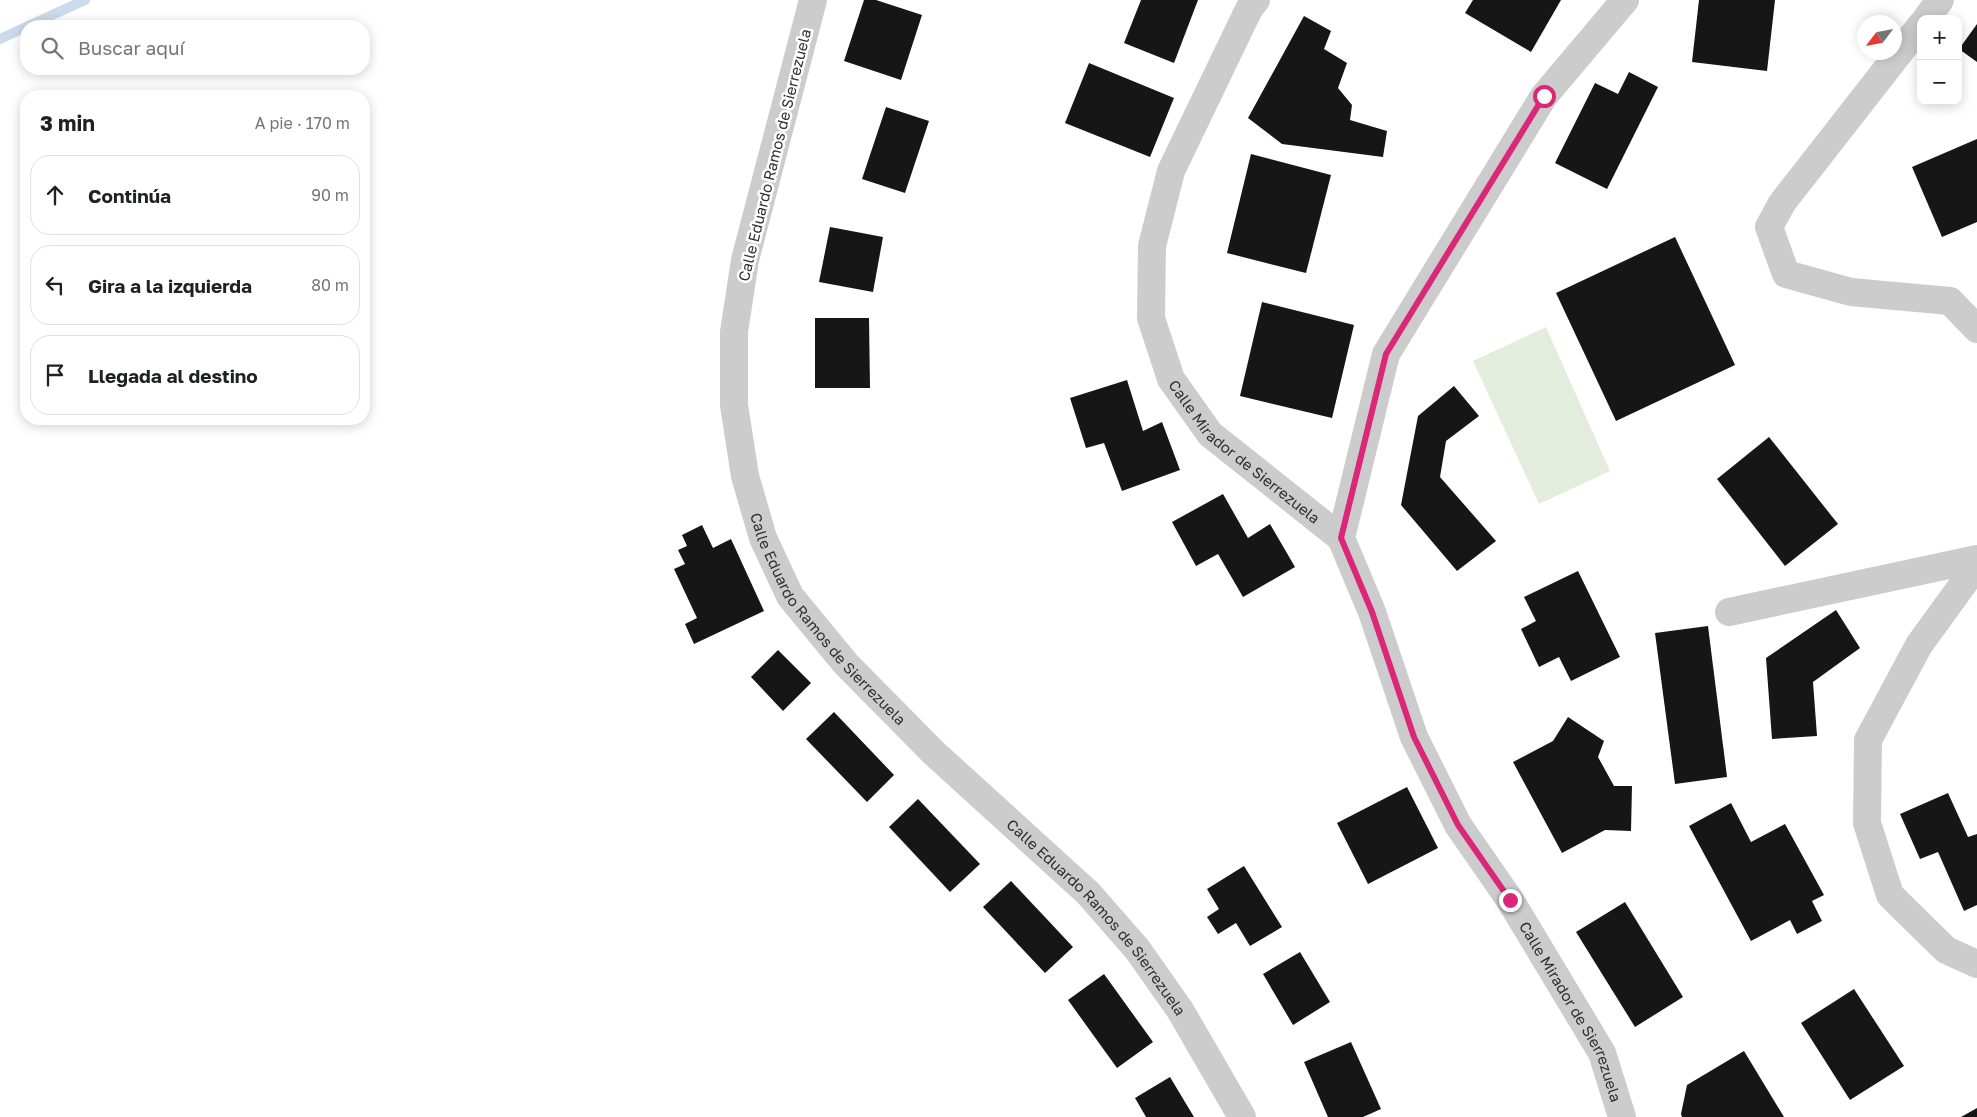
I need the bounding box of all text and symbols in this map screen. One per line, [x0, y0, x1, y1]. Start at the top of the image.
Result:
north arrow [1857, 15, 1902, 60]
map controls [1917, 15, 1962, 105]
button: + [1917, 15, 1962, 60]
search box [20, 20, 370, 75]
street label: Calle Eduardo Ramos de Sierrezuela [734, 27, 814, 283]
icon: search [38, 34, 66, 62]
text: Buscar aquí [78, 36, 185, 59]
button: − [1917, 60, 1962, 105]
route start [1533, 85, 1556, 108]
text: 3 min [40, 110, 95, 136]
text: A pie · 170 m [255, 113, 350, 133]
icon: ahead [41, 181, 69, 209]
text: Continúa [88, 184, 171, 207]
text: 90 m [311, 185, 349, 205]
icon: left [41, 271, 69, 299]
text: Gira a la izquierda [88, 274, 252, 297]
text: 80 m [311, 275, 349, 295]
icon: arrive [41, 361, 69, 389]
text: Llegada al destino [88, 364, 258, 387]
street label: Calle Mirador de Sierrezuela [1165, 376, 1324, 527]
street label: Calle Eduardo Ramos de Sierrezuela [747, 511, 910, 729]
street label: Calle Eduardo Ramos de Sierrezuela [1003, 815, 1190, 1018]
route end [1499, 889, 1522, 912]
street label: Calle Mirador de Sierrezuela [1516, 918, 1626, 1104]

